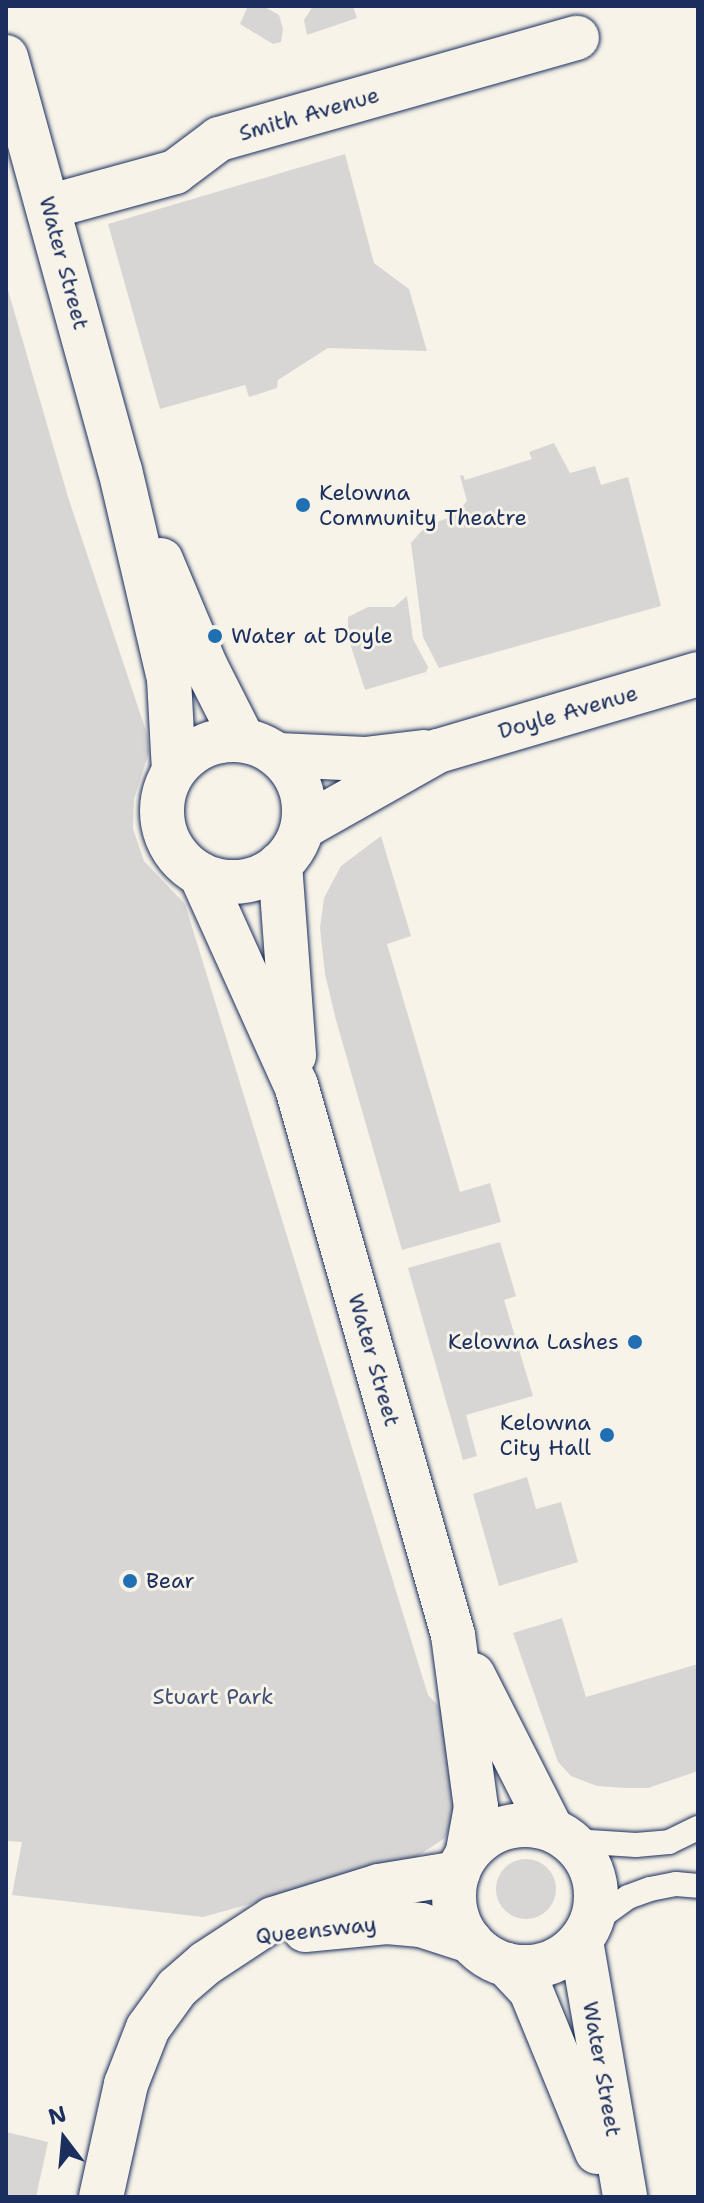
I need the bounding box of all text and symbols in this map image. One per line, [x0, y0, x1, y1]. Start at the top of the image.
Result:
street label: Smith Avenue [236, 81, 382, 147]
street label: Water Street [33, 193, 95, 333]
place label: Kelowna Community Theatre [319, 479, 527, 530]
marker: Kelowna Community Theatre [294, 496, 312, 514]
place label: Water at Doyle [231, 623, 393, 649]
marker: Water at Doyle [206, 627, 224, 645]
street label: Doyle Avenue [495, 679, 641, 745]
street label: Water Street [342, 1290, 406, 1430]
place label: Kelowna Lashes [448, 1329, 619, 1355]
marker: Kelowna Lashes [626, 1333, 644, 1351]
place label: Kelowna City Hall [500, 1409, 591, 1460]
marker: Kelowna City Hall [598, 1426, 616, 1444]
place label: Bear [146, 1568, 195, 1594]
marker: Bear [121, 1572, 139, 1590]
park label: Stuart Park [152, 1684, 274, 1710]
street label: Queensway [254, 1911, 378, 1949]
street label: Water Street [577, 1999, 627, 2139]
north arrow [24, 2099, 104, 2179]
text: N [45, 2099, 70, 2132]

